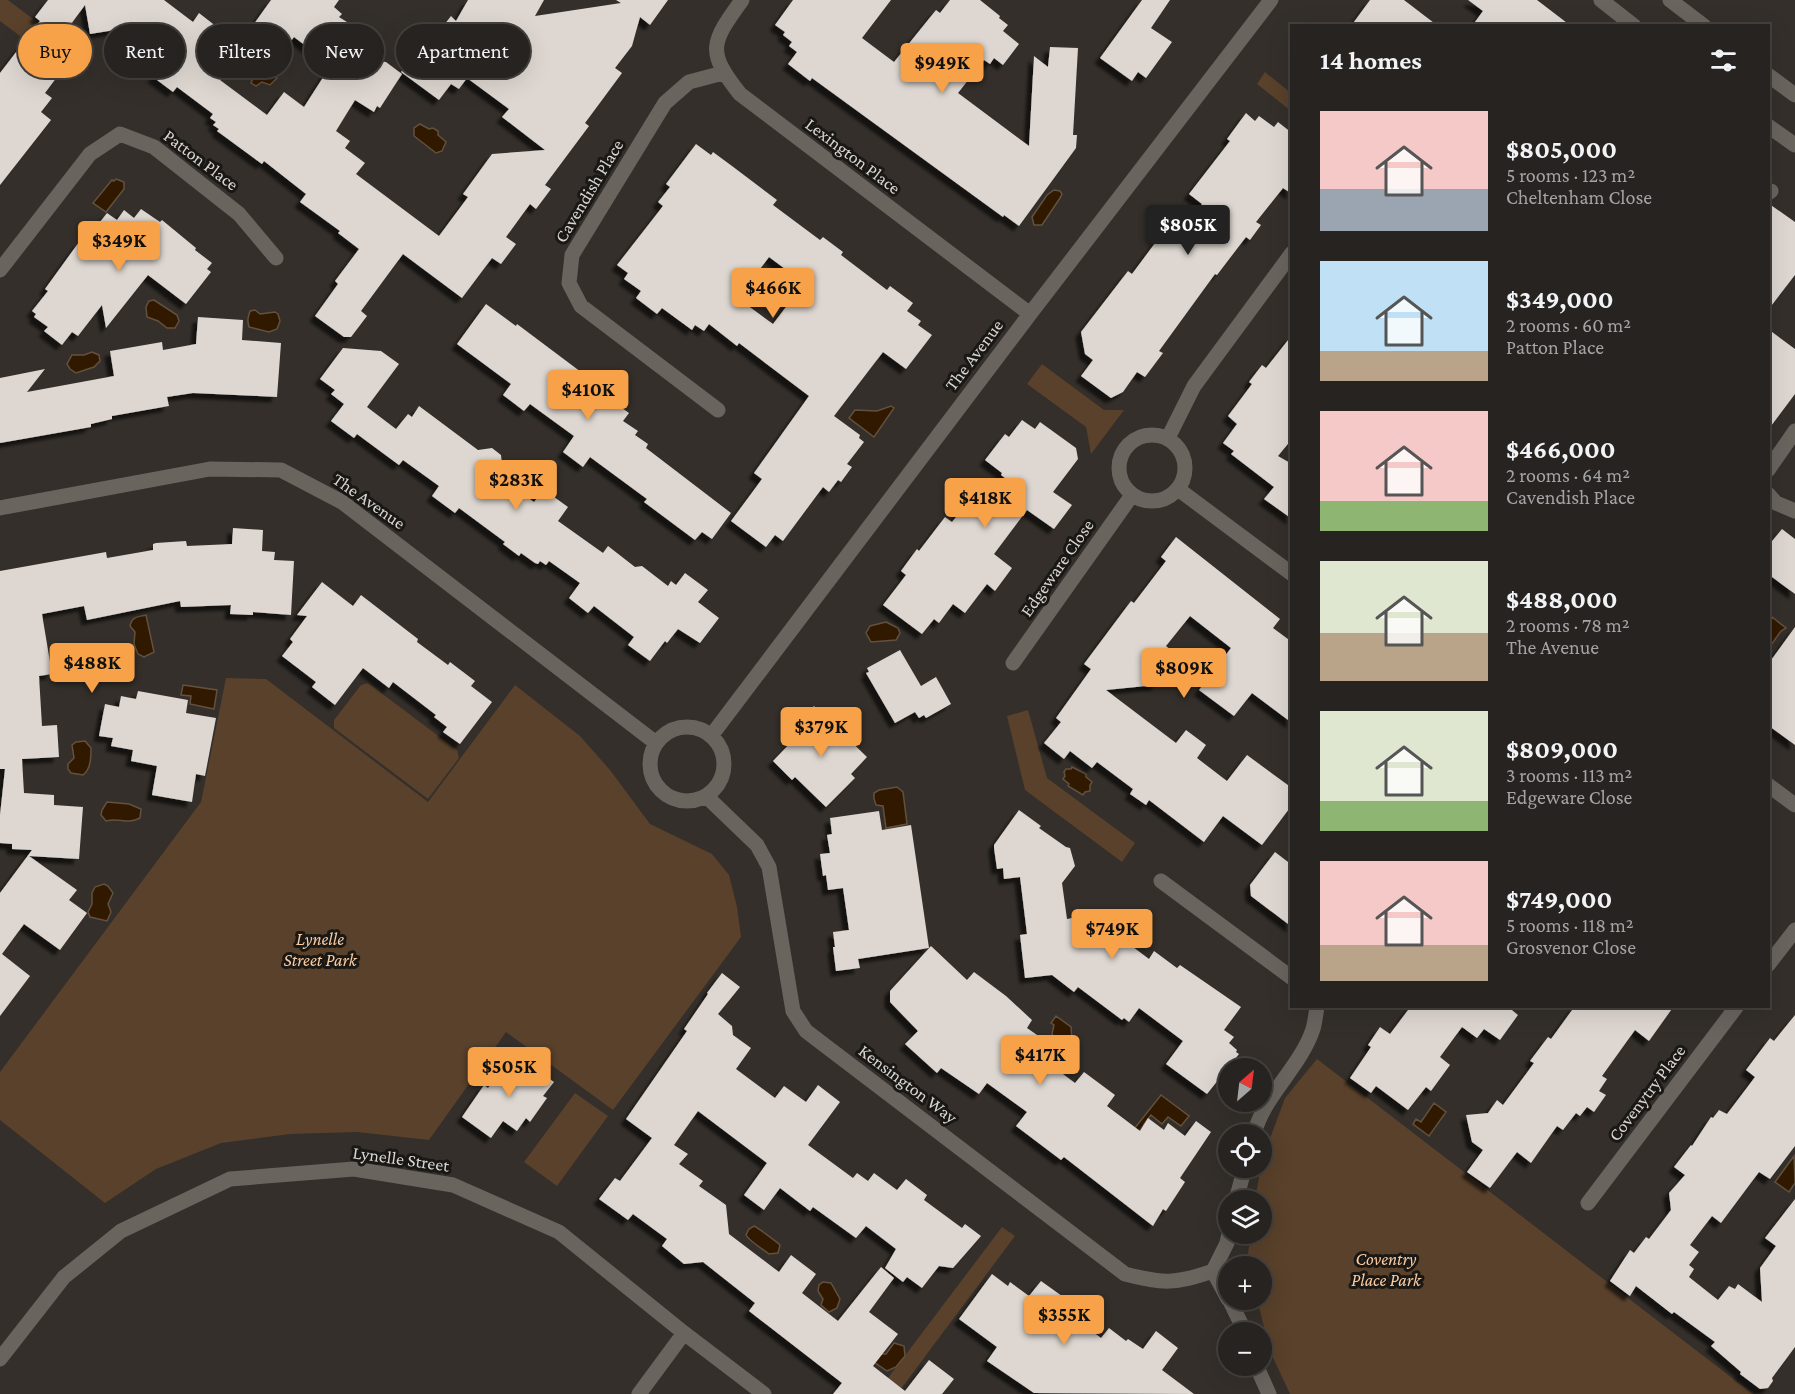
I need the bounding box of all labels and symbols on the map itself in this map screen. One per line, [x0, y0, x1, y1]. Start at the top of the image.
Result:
pin: $949K [900, 43, 984, 94]
street label: Lexington Place [802, 114, 904, 198]
street label: Patton Place [160, 125, 242, 195]
street label: Cavendish Place [551, 136, 628, 246]
pin: $805K [1146, 205, 1230, 256]
pin: $349K [77, 221, 161, 272]
pin: $466K [731, 268, 815, 319]
street label: The Avenue [941, 315, 1007, 394]
pin: $410K [546, 370, 630, 421]
pin: $283K [474, 460, 558, 511]
street label: The Avenue [329, 469, 409, 533]
pin: $418K [943, 478, 1027, 529]
street label: Edgeware Close [1016, 516, 1098, 620]
pin: $488K [50, 643, 134, 694]
pin: $809K [1142, 648, 1226, 699]
pin: $379K [779, 707, 863, 758]
pin: $749K [1070, 909, 1154, 960]
park label: Lynelle Street Park [283, 929, 358, 970]
pin: $417K [998, 1035, 1082, 1086]
street label: Kensington Way [855, 1041, 962, 1128]
street label: Covenytry Place [1604, 1041, 1690, 1145]
pin: $505K [467, 1047, 551, 1098]
north arrow [1218, 1058, 1272, 1112]
street label: Lynelle Street [351, 1142, 452, 1176]
park label: Coventry Place Park [1351, 1249, 1422, 1290]
pin: $355K [1022, 1295, 1106, 1346]

